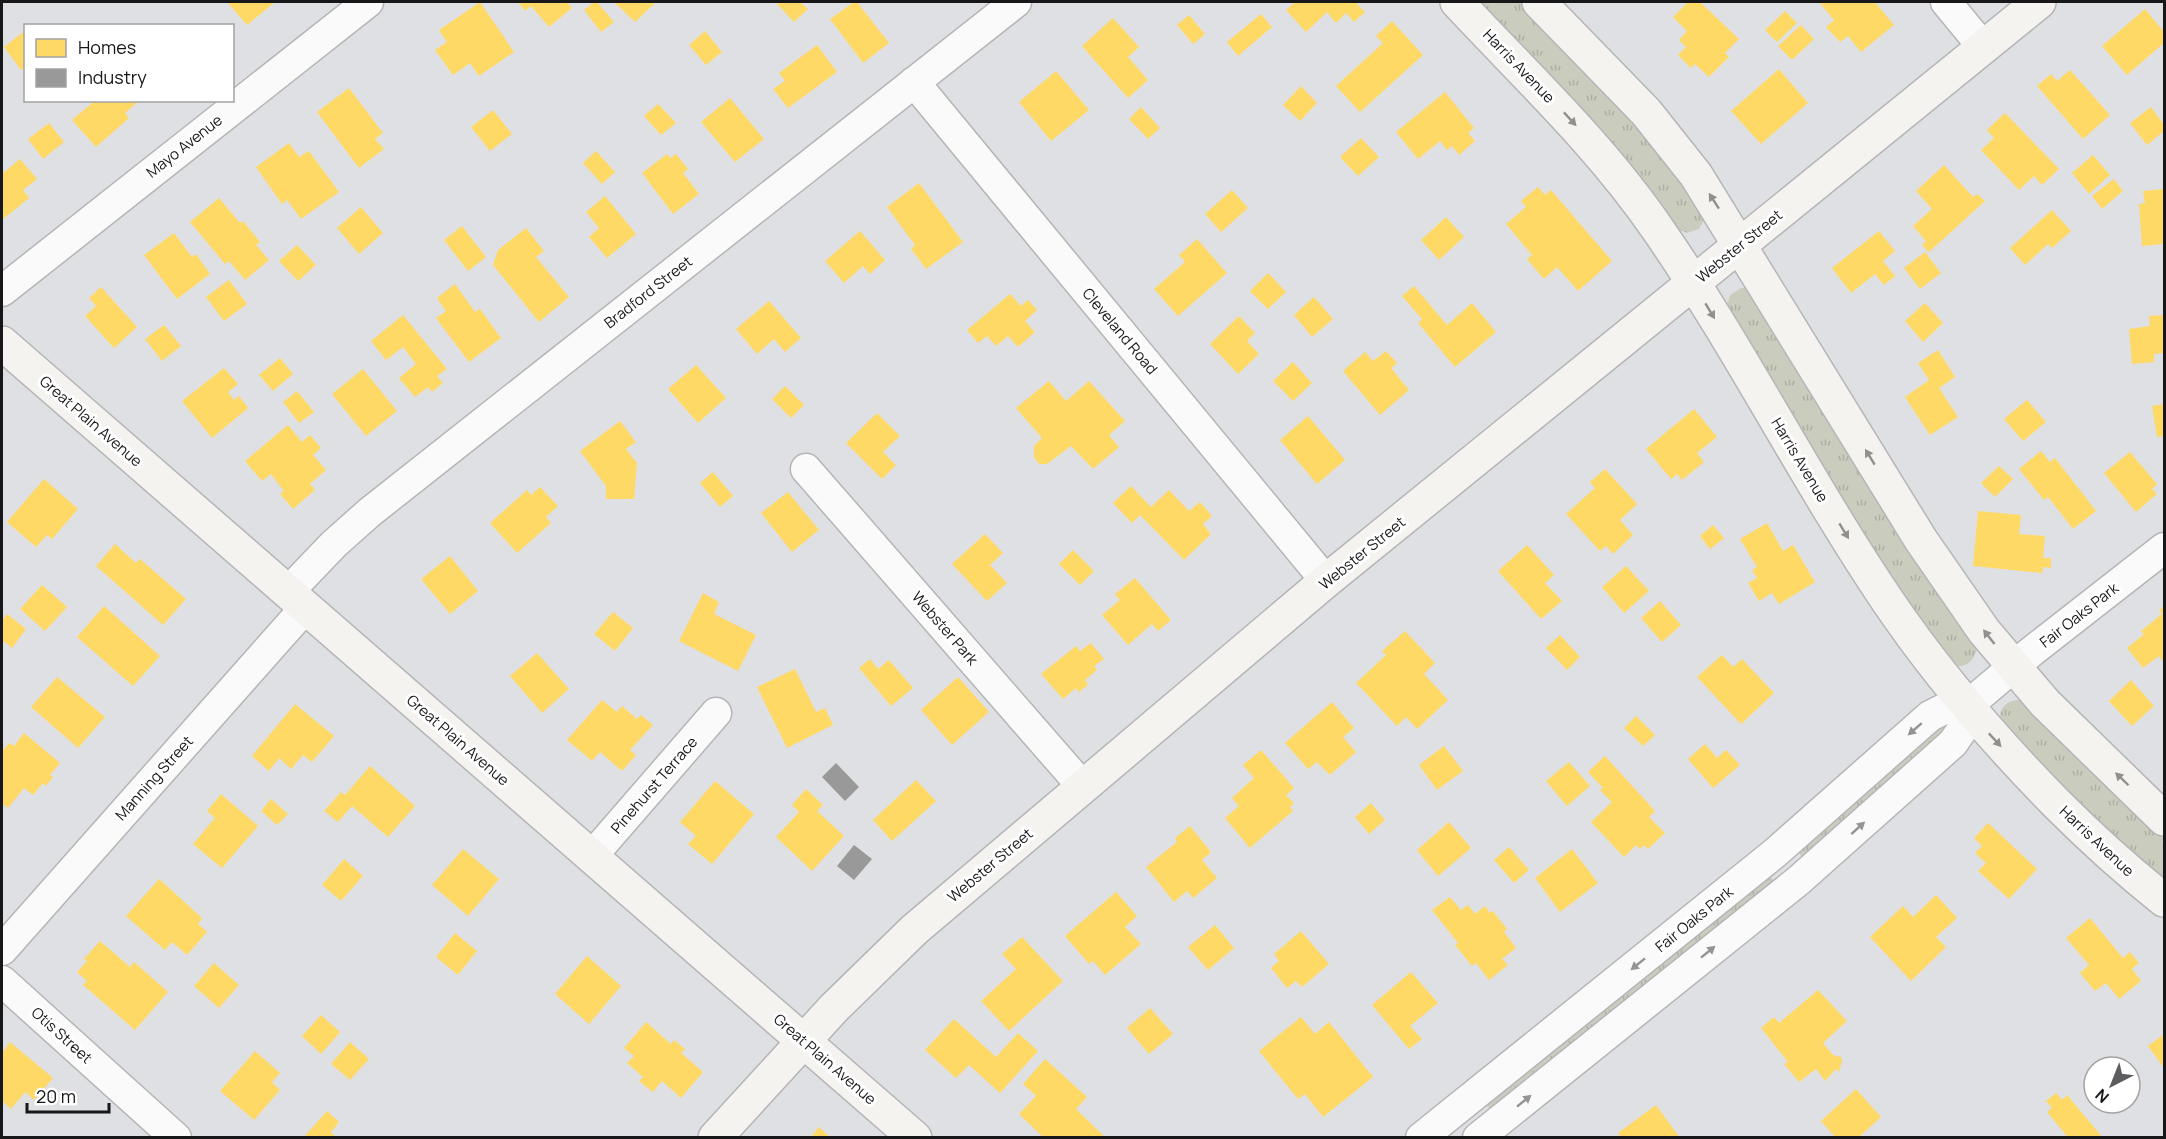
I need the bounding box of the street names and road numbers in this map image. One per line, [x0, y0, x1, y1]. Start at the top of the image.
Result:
street label: Harris Avenue [1478, 24, 1560, 108]
street label: Mayo Avenue [142, 109, 227, 182]
street label: Webster Street [1691, 205, 1787, 287]
street label: Bradford Street [600, 251, 696, 333]
street label: Cleveland Road [1078, 283, 1162, 379]
street label: Great Plain Avenue [35, 371, 147, 472]
street label: Harris Avenue [1766, 414, 1834, 506]
street label: Webster Street [1314, 512, 1410, 594]
street label: Fair Oaks Park [2035, 577, 2123, 652]
street label: Webster Park [907, 587, 983, 670]
street label: Great Plain Avenue [402, 690, 514, 791]
street label: Manning Street [110, 731, 198, 825]
street label: Pinehurst Terrace [606, 732, 702, 838]
street label: Harris Avenue [2055, 801, 2139, 881]
street label: Webster Street [943, 823, 1037, 907]
street label: Fair Oaks Park [1651, 881, 1738, 957]
street label: Otis Street [27, 1002, 97, 1068]
street label: Great Plain Avenue [769, 1009, 881, 1110]

